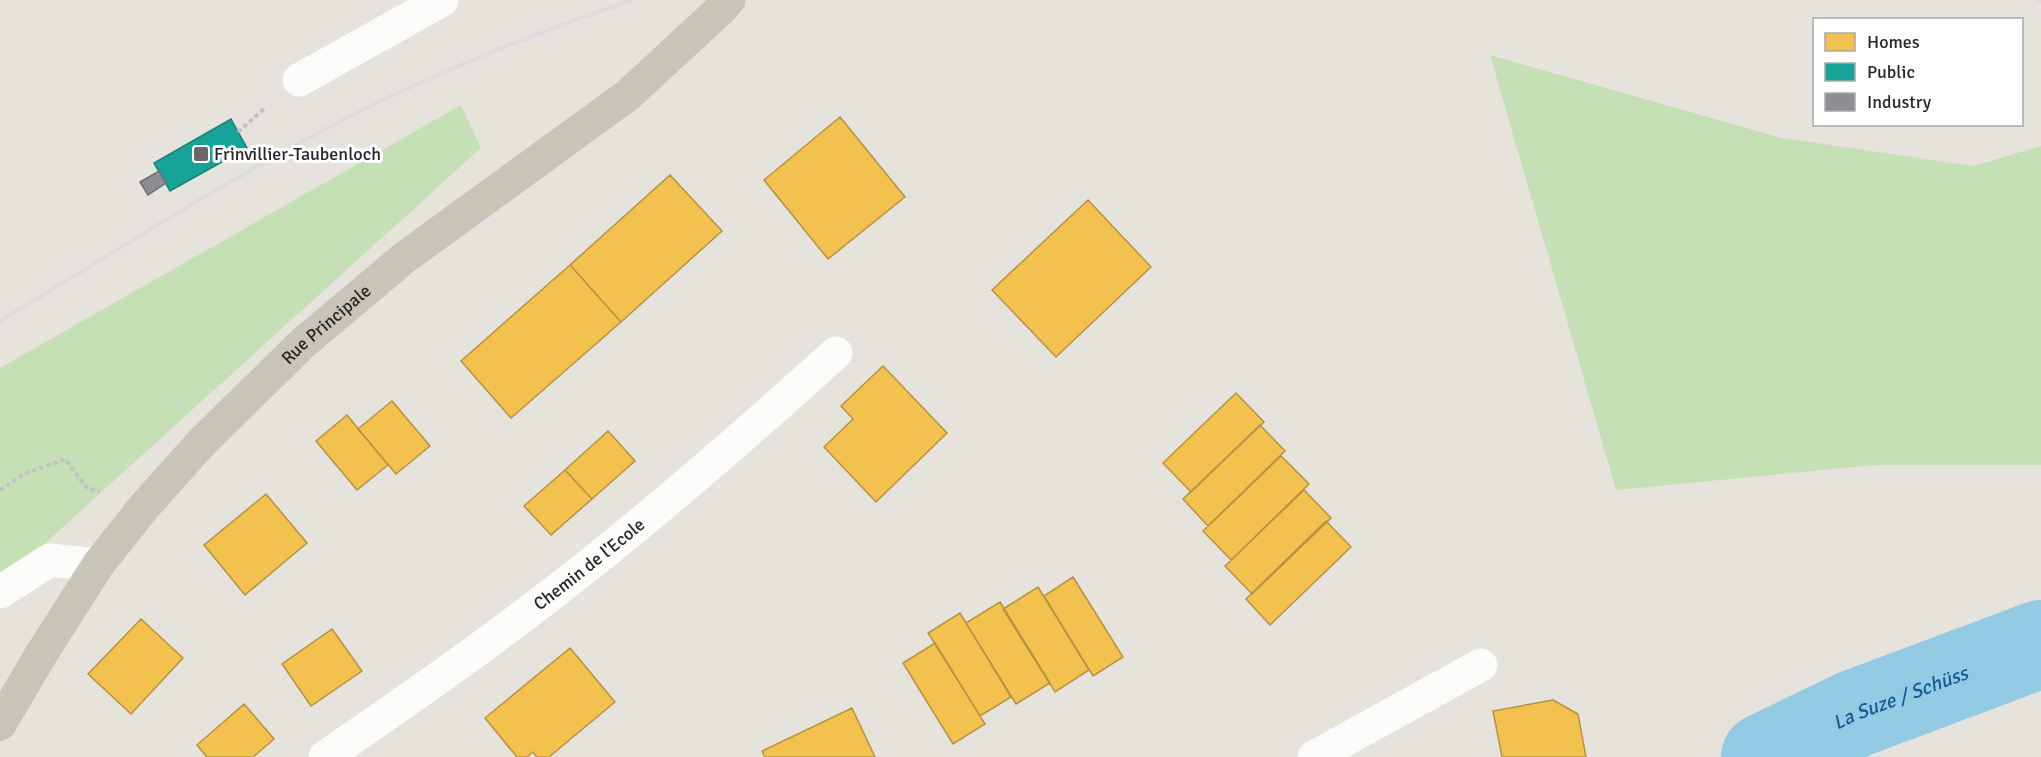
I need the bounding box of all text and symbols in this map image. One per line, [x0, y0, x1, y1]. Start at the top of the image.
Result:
legend [1813, 18, 2023, 126]
text: Homes [1867, 31, 1920, 53]
text: Public [1867, 61, 1915, 83]
text: Industry [1867, 91, 1932, 113]
place label: Frinvillier-Taubenloch [214, 143, 381, 165]
marker: Frinvillier-Taubenloch [192, 145, 210, 163]
street label: Rue Principale [277, 280, 375, 369]
street label: Chemin de l'Ecole [529, 514, 649, 615]
water label: La Suze / Schüss [1829, 659, 1973, 735]

